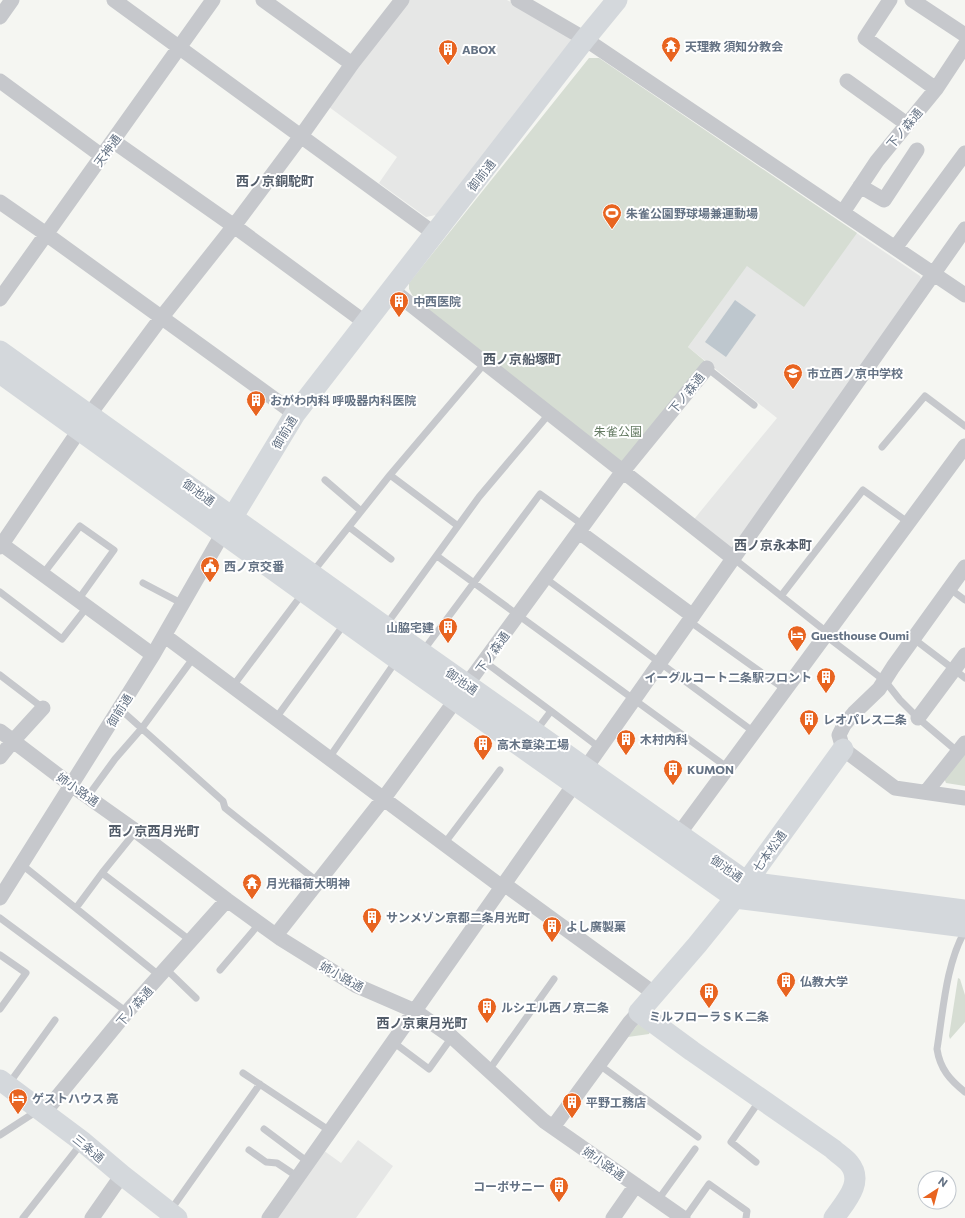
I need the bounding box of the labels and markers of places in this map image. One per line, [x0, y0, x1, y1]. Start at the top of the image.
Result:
temple icon: 天理教 須知分教会 [660, 35, 682, 63]
building icon: ABOX [437, 38, 459, 66]
place label: 天理教 須知分教会 [685, 39, 783, 53]
place label: ABOX [462, 42, 497, 56]
sports icon: 朱雀公園野球場兼運動場 [601, 202, 623, 230]
place label: 朱雀公園野球場兼運動場 [626, 206, 758, 220]
building icon: 中西医院 [388, 290, 410, 318]
place label: 中西医院 [413, 294, 461, 308]
school or university icon: 市立西ノ京中学校 [782, 362, 804, 390]
place label: 市立西ノ京中学校 [807, 366, 903, 380]
building icon: おがわ内科 呼吸器内科医院 [245, 389, 267, 417]
place label: おがわ内科 呼吸器内科医院 [270, 393, 416, 407]
public building icon: 西ノ京交番 [199, 555, 221, 583]
place label: 西ノ京交番 [224, 559, 285, 573]
building icon: 山脇宅建 [437, 616, 459, 644]
place label: 山脇宅建 [386, 620, 434, 634]
hotel icon: Guesthouse Oumi [786, 624, 808, 652]
place label: Guesthouse Oumi [811, 628, 909, 642]
building icon: イーグルコート二条駅フロント [815, 666, 837, 694]
place label: イーグルコート二条駅フロント [644, 670, 812, 684]
building icon: レオパレス二条 [798, 708, 820, 736]
place label: レオパレス二条 [823, 712, 907, 726]
building icon: 木村内科 [615, 728, 637, 756]
place label: 木村内科 [640, 732, 688, 746]
building icon: 高木章染工場 [472, 733, 494, 761]
place label: 高木章染工場 [497, 737, 569, 751]
building icon: KUMON [662, 758, 684, 786]
place label: KUMON [687, 762, 734, 776]
temple icon: 月光稲荷大明神 [241, 872, 263, 900]
place label: 月光稲荷大明神 [266, 876, 350, 890]
building icon: サンメゾン京都二条月光町 [361, 906, 383, 934]
place label: サンメゾン京都二条月光町 [386, 910, 530, 924]
building icon: よし廣製菓 [541, 915, 563, 943]
place label: よし廣製菓 [566, 919, 626, 933]
building icon: 仏教大学 [775, 970, 797, 998]
place label: 仏教大学 [800, 974, 848, 988]
building icon: ミルフローラＳＫ二条 [698, 981, 720, 1009]
building icon: ルシエル西ノ京二条 [476, 996, 498, 1024]
place label: ルシエル西ノ京二条 [501, 1000, 609, 1014]
place label: ミルフローラＳＫ二条 [649, 1009, 769, 1023]
hotel icon: ゲストハウス 亮 [7, 1087, 29, 1115]
place label: ゲストハウス 亮 [32, 1091, 118, 1105]
building icon: 平野工務店 [561, 1091, 583, 1119]
place label: 平野工務店 [586, 1095, 646, 1109]
building icon: コーポサニー [548, 1175, 570, 1203]
place label: コーポサニー [473, 1179, 545, 1193]

